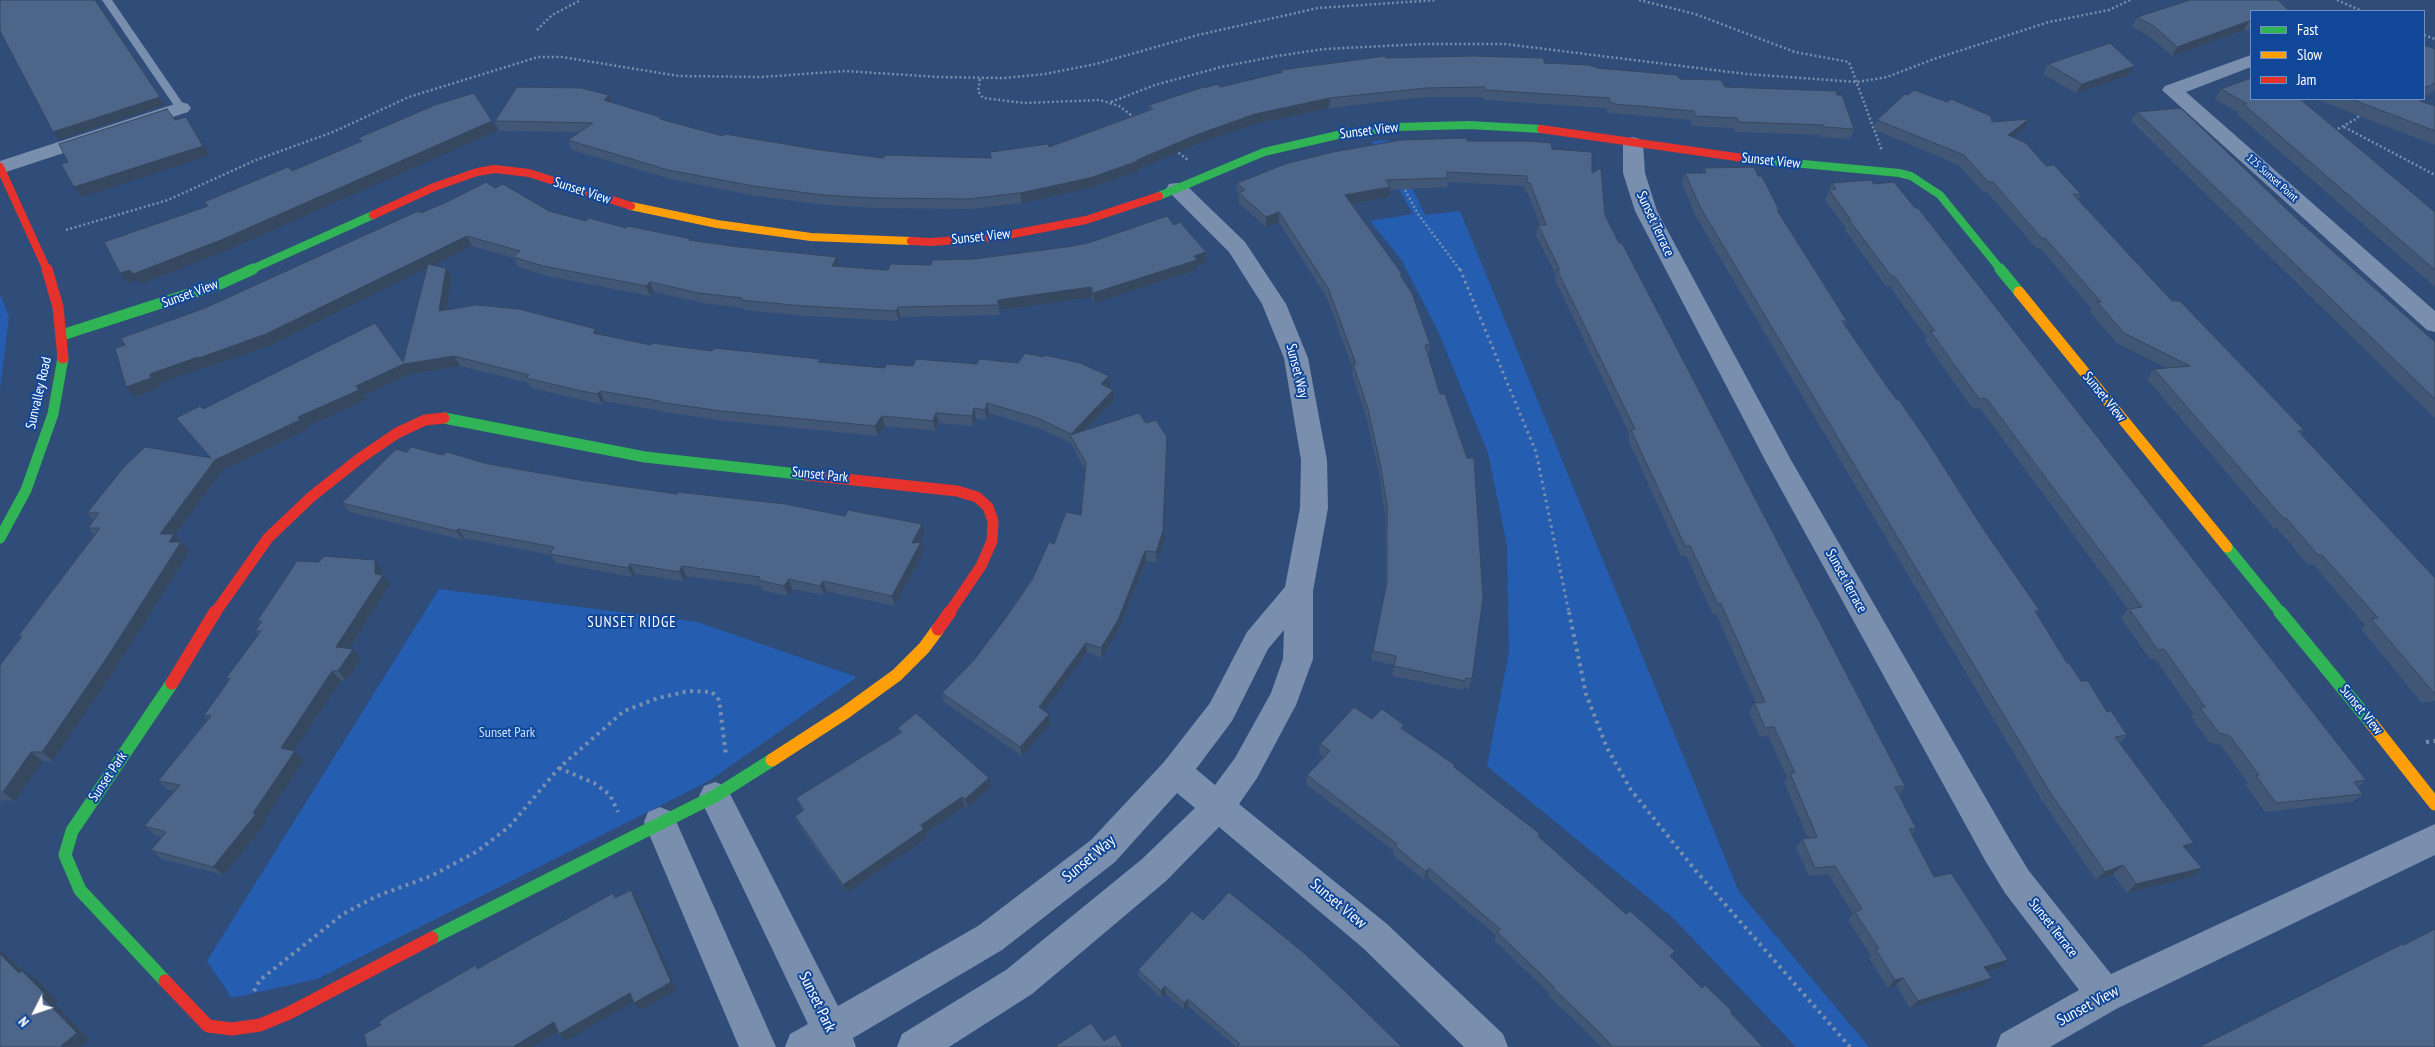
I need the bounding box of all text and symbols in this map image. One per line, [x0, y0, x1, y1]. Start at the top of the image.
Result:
legend [2250, 10, 2425, 100]
text: Fast [2297, 20, 2318, 39]
text: Slow [2297, 45, 2322, 64]
text: Jam [2297, 70, 2316, 89]
street label: Sunset View [1339, 119, 1399, 143]
street label: Sunset View [1741, 150, 1801, 172]
street label: 125 Sunset Point [2244, 151, 2300, 205]
street label: Sunset View [551, 174, 613, 208]
street label: Sunset Terrace [1633, 189, 1677, 259]
street label: Sunset View [951, 226, 1011, 248]
street label: Sunset View [159, 276, 221, 312]
street label: Sunset Way [1282, 342, 1312, 400]
street label: Sunvalley Road [23, 355, 55, 431]
street label: Sunset View [2079, 369, 2129, 425]
street label: Sunset Park [791, 464, 849, 486]
street label: Sunset Terrace [1822, 546, 1870, 616]
district label: SUNSET RIDGE [586, 614, 678, 632]
street label: Sunset View [2336, 682, 2386, 738]
park label: Sunset Park [479, 725, 535, 741]
street label: Sunset Park [85, 749, 131, 805]
street label: Sunset Way [1059, 831, 1119, 887]
street label: Sunset View [1306, 875, 1370, 933]
street label: Sunset Terrace [2025, 895, 2081, 961]
street label: Sunset Park [794, 969, 840, 1035]
street label: Sunset View [2054, 982, 2122, 1030]
north arrow [10, 987, 60, 1037]
text: N [14, 1013, 33, 1031]

